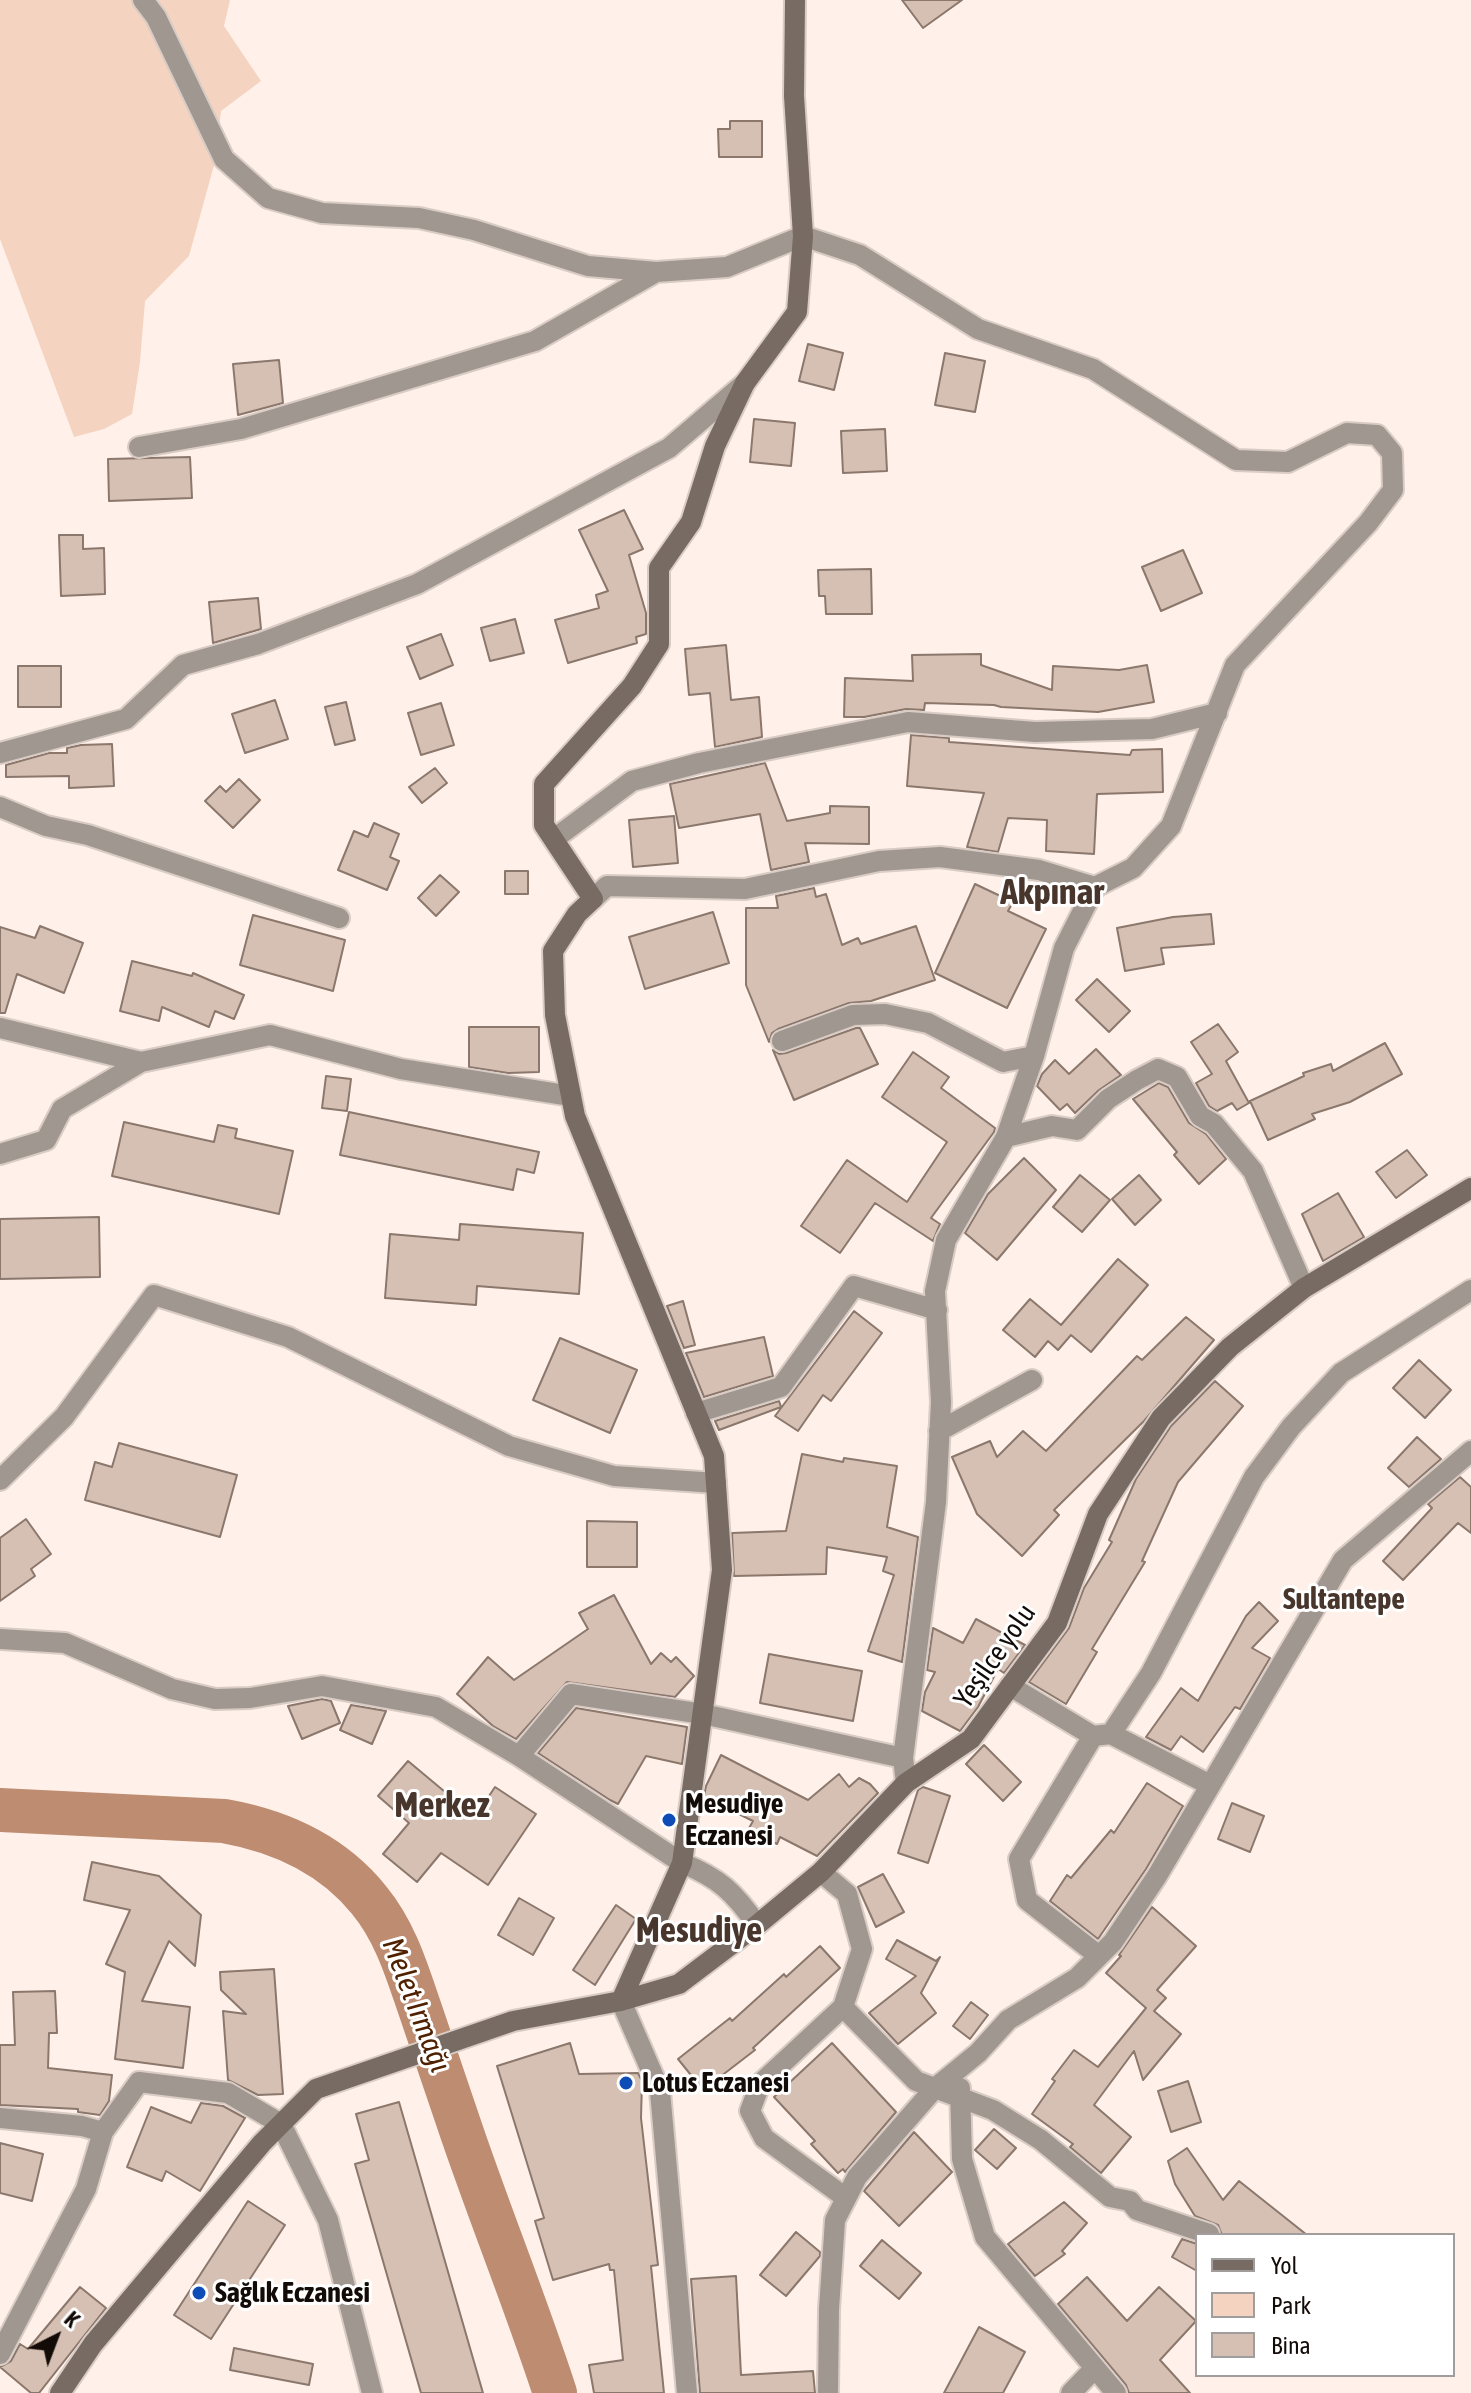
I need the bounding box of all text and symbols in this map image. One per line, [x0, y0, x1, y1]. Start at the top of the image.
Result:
district label: Akpınar [1000, 871, 1104, 915]
district label: Sultantepe [1283, 1582, 1405, 1618]
street label: Yeşilce yolu [947, 1598, 1043, 1714]
district label: Merkez [394, 1784, 490, 1828]
place label: Mesudiye Eczanesi [685, 1787, 784, 1853]
marker: Mesudiye Eczanesi [660, 1811, 678, 1829]
district label: Mesudiye [636, 1909, 762, 1953]
water label: Melet Irmağı [374, 1933, 458, 2077]
place label: Lotus Eczanesi [642, 2066, 789, 2100]
marker: Lotus Eczanesi [617, 2074, 635, 2092]
legend [1195, 2233, 1455, 2377]
text: Yol [1271, 2252, 1298, 2279]
place label: Sağlık Eczanesi [215, 2276, 370, 2310]
marker: Sağlık Eczanesi [190, 2284, 208, 2302]
text: Park [1271, 2292, 1311, 2319]
north arrow [16, 2297, 96, 2377]
text: K [59, 2306, 85, 2332]
text: Bina [1271, 2332, 1311, 2359]

